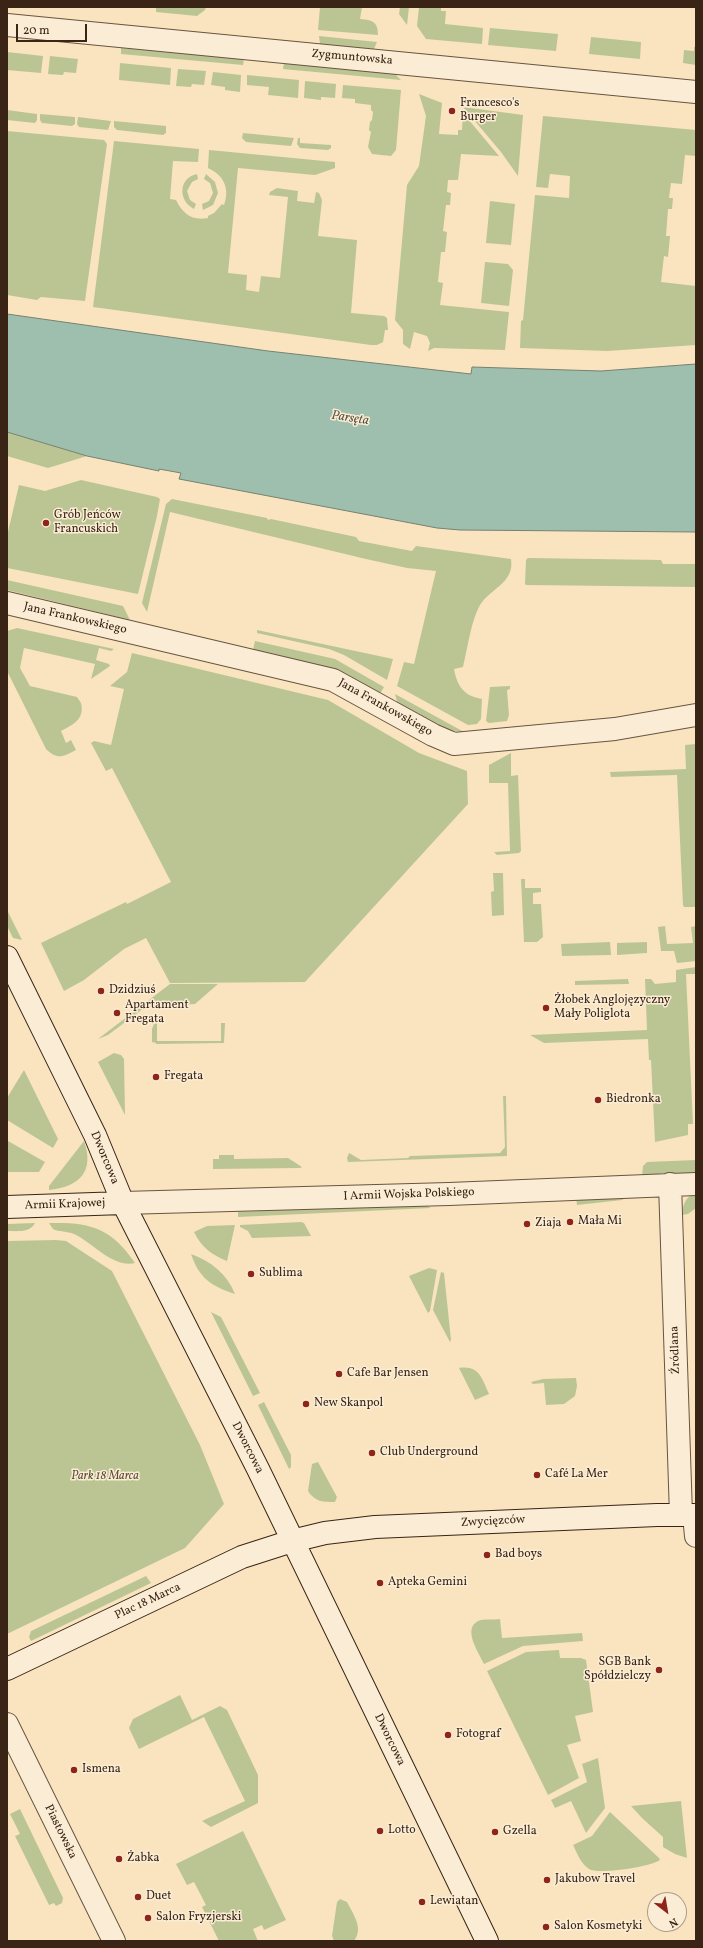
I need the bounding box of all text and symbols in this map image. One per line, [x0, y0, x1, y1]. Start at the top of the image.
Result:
scale bar [18, 16, 89, 42]
text: 20 m [23, 23, 50, 39]
street label: Zygmuntowska [311, 47, 393, 69]
place label: Francesco's Burger [460, 97, 519, 125]
marker: Francesco's Burger [447, 106, 457, 116]
water label: Parsęta [330, 408, 370, 430]
place label: Grób Jeńców Francuskich [54, 509, 121, 537]
marker: Grób Jeńców Francuskich [41, 518, 51, 528]
street label: Jana Frankowskiego [22, 600, 128, 638]
street label: Jana Frankowskiego [335, 676, 435, 740]
place label: Dzidziuś [109, 984, 156, 998]
marker: Dzidziuś [96, 986, 106, 996]
place label: Żłobek Anglojęzyczny Mały Poliglota [554, 994, 670, 1022]
place label: Apartament Fregata [125, 999, 189, 1027]
marker: Żłobek Anglojęzyczny Mały Poliglota [541, 1003, 551, 1013]
marker: Apartament Fregata [112, 1008, 122, 1018]
place label: Fregata [164, 1070, 203, 1084]
marker: Fregata [151, 1072, 161, 1082]
place label: Biedronka [606, 1093, 661, 1107]
marker: Biedronka [593, 1095, 603, 1105]
street label: Dworcowa [86, 1129, 122, 1187]
street label: I Armii Wojska Polskiego [343, 1186, 475, 1204]
street label: Armii Krajowej [24, 1196, 106, 1214]
place label: Mała Mi [578, 1215, 622, 1229]
place label: Ziaja [535, 1217, 562, 1231]
marker: Mała Mi [565, 1217, 575, 1227]
marker: Ziaja [522, 1219, 532, 1229]
place label: Sublima [259, 1267, 303, 1281]
marker: Sublima [246, 1269, 256, 1279]
street label: Źródlana [668, 1326, 684, 1374]
place label: Cafe Bar Jensen [347, 1367, 429, 1381]
marker: Cafe Bar Jensen [334, 1369, 344, 1379]
place label: New Skanpol [314, 1397, 383, 1411]
marker: New Skanpol [301, 1399, 311, 1409]
street label: Dworcowa [228, 1420, 266, 1476]
place label: Club Underground [380, 1446, 478, 1460]
marker: Club Underground [367, 1448, 377, 1458]
place label: Café La Mer [545, 1468, 608, 1482]
park label: Park 18 Marca [71, 1470, 139, 1484]
marker: Café La Mer [532, 1470, 542, 1480]
street label: Zwycięzców [461, 1513, 525, 1531]
place label: Bad boys [495, 1548, 542, 1562]
marker: Bad boys [482, 1550, 492, 1560]
place label: Apteka Gemini [388, 1576, 467, 1590]
marker: Apteka Gemini [375, 1578, 385, 1588]
street label: Plac 18 Marca [113, 1580, 183, 1624]
place label: SGB Bank Spółdzielczy [584, 1656, 651, 1684]
marker: SGB Bank Spółdzielczy [654, 1665, 664, 1675]
street label: Dworcowa [370, 1712, 408, 1768]
place label: Fotograf [456, 1728, 500, 1742]
marker: Fotograf [443, 1730, 453, 1740]
place label: Ismena [82, 1763, 121, 1777]
marker: Ismena [69, 1765, 79, 1775]
street label: Piastowska [41, 1802, 79, 1862]
place label: Lotto [388, 1824, 416, 1838]
place label: Gzella [503, 1825, 537, 1839]
marker: Lotto [375, 1826, 385, 1836]
marker: Gzella [490, 1827, 500, 1837]
place label: Żabka [127, 1852, 160, 1866]
marker: Żabka [114, 1854, 124, 1864]
place label: Jakubow Travel [555, 1873, 635, 1887]
marker: Jakubow Travel [542, 1875, 552, 1885]
place label: Duet [146, 1890, 171, 1904]
marker: Duet [133, 1892, 143, 1902]
north arrow [647, 1892, 687, 1932]
place label: Lewiatan [430, 1895, 478, 1909]
marker: Lewiatan [417, 1897, 427, 1907]
place label: Salon Fryzjerski [156, 1911, 241, 1925]
marker: Salon Fryzjerski [143, 1913, 153, 1923]
text: N [666, 1913, 680, 1930]
place label: Salon Kosmetyki [554, 1920, 642, 1934]
marker: Salon Kosmetyki [541, 1922, 551, 1932]

